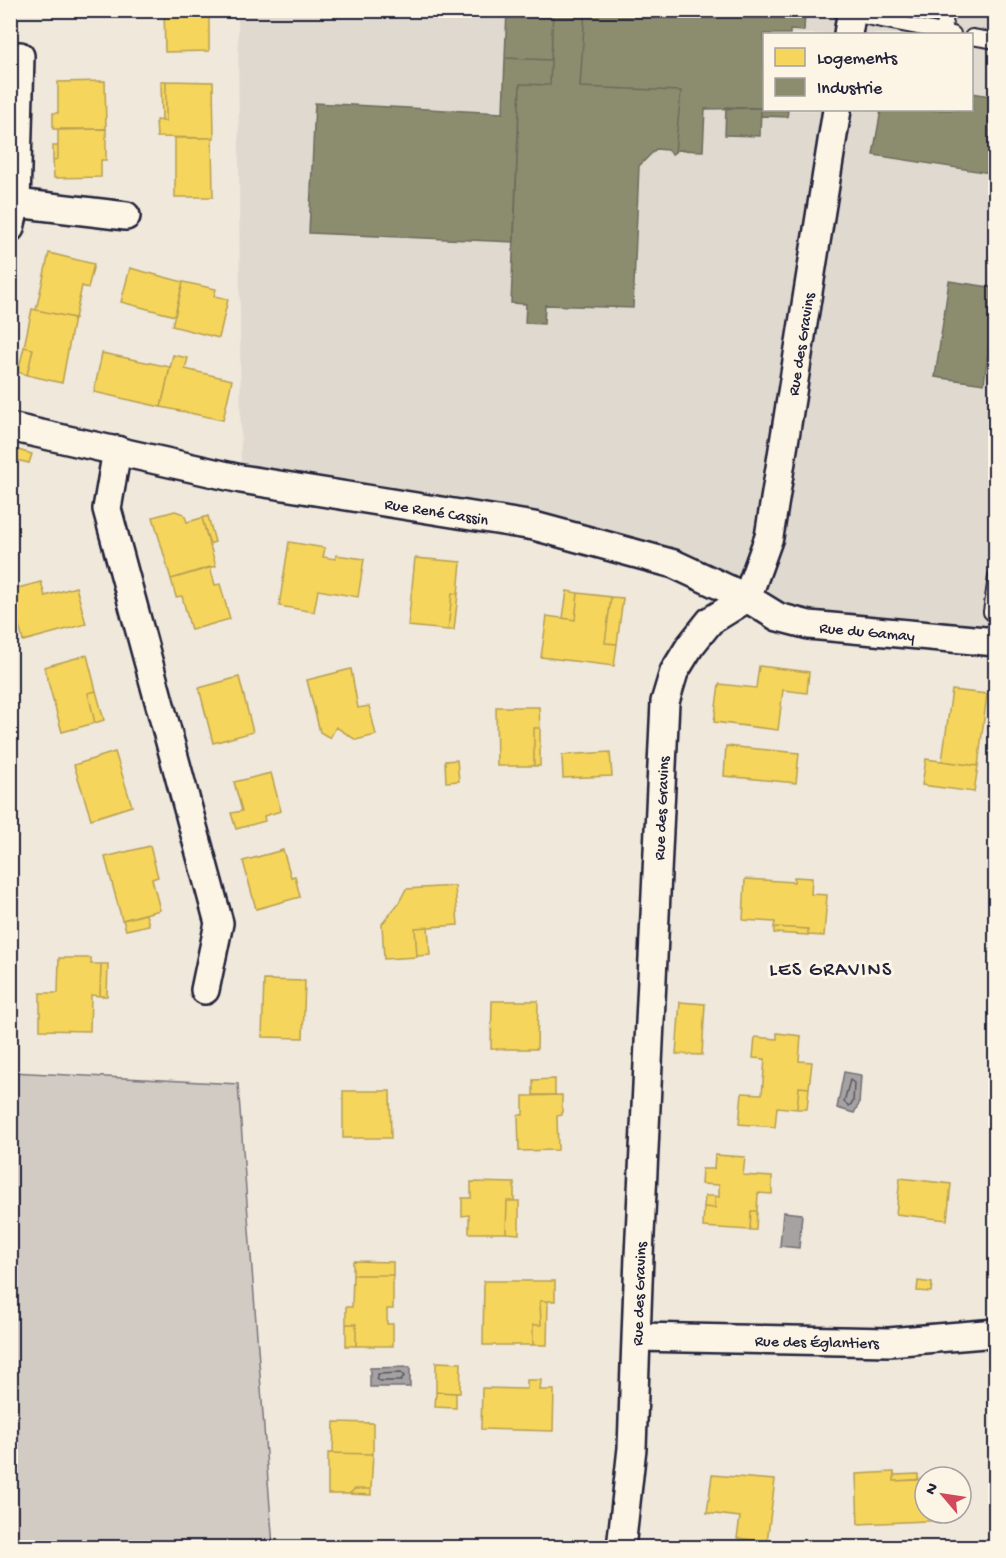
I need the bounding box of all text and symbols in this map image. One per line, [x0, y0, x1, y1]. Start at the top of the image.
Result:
legend [763, 33, 973, 111]
text: Logements [817, 49, 898, 70]
text: Industrie [817, 79, 883, 100]
street label: Rue des Gravins [786, 291, 821, 397]
street label: Rue René Cassin [383, 496, 490, 532]
street label: Rue du Gamay [818, 620, 916, 648]
street label: Rue des Gravins [652, 755, 675, 861]
district label: LES GRAVINS [769, 960, 893, 983]
street label: Rue des Gravins [630, 1240, 653, 1346]
street label: Rue des Églantiers [755, 1333, 880, 1355]
north arrow [913, 1465, 973, 1525]
text: N [922, 1480, 944, 1499]

